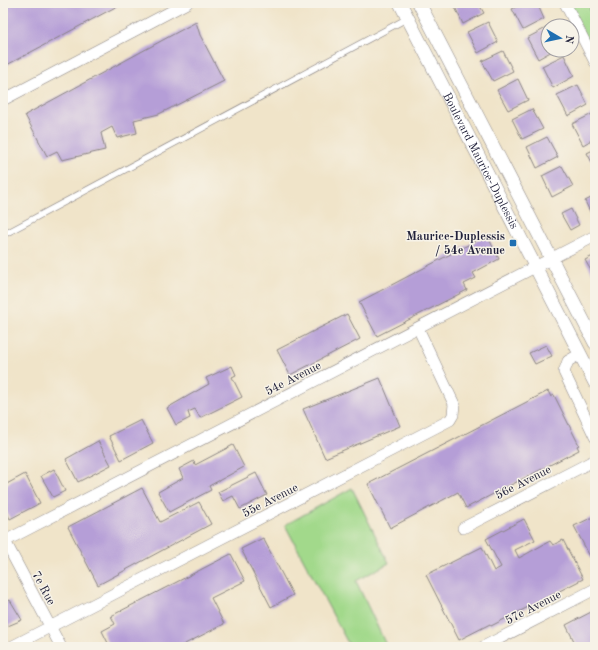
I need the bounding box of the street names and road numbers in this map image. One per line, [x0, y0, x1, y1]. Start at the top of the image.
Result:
street label: Boulevard Maurice-Duplessis [440, 91, 520, 231]
street label: 54e Avenue [263, 359, 324, 398]
street label: 56e Avenue [493, 463, 554, 502]
street label: 55e Avenue [240, 481, 301, 520]
street label: 7e Rue [29, 570, 57, 608]
street label: 57e Avenue [503, 588, 564, 627]

